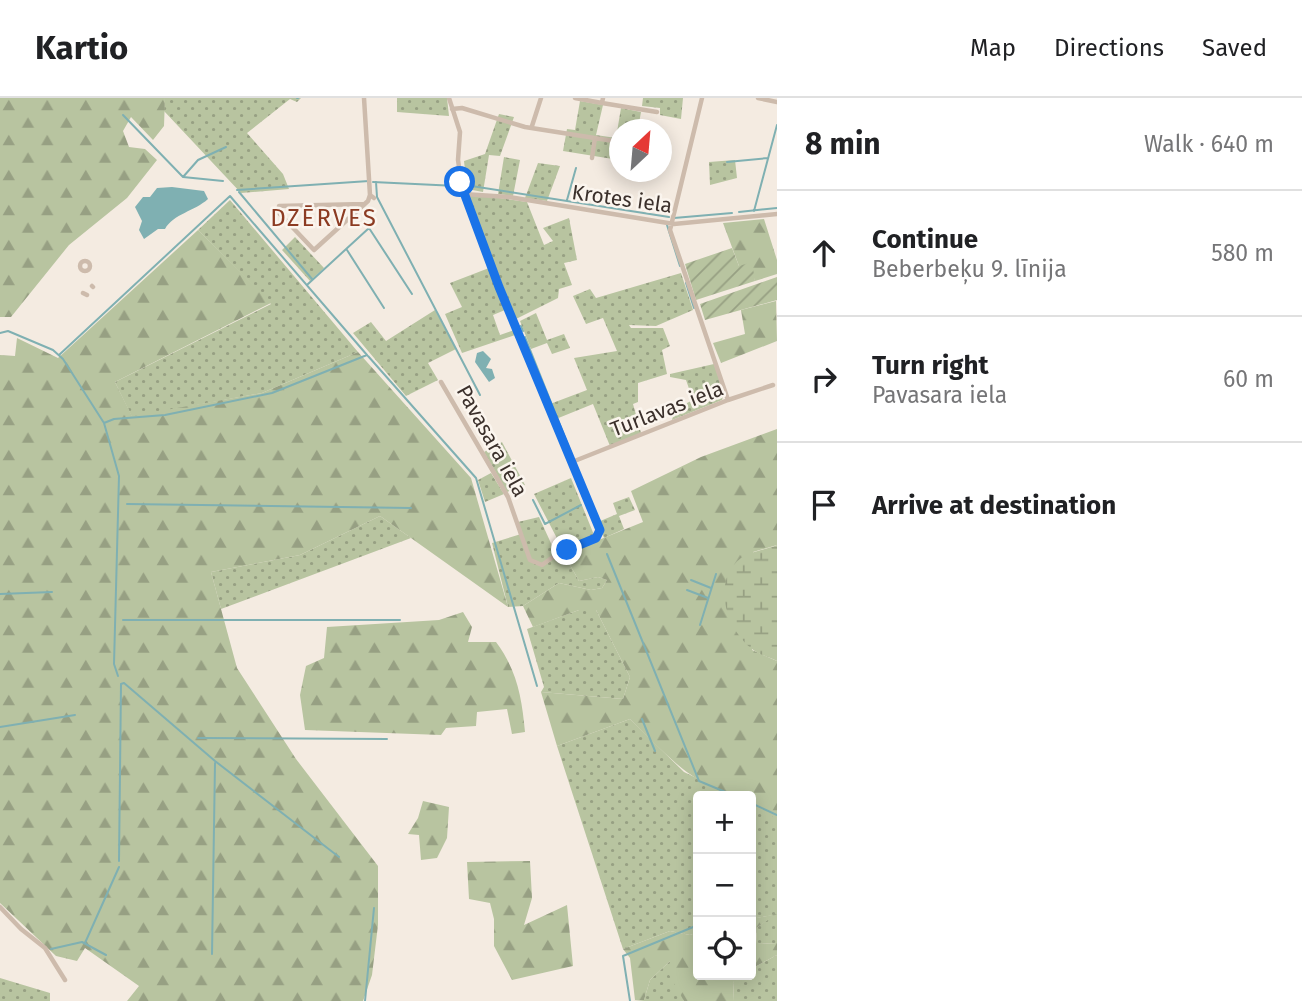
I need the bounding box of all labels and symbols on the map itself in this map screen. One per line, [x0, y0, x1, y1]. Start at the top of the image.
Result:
north arrow [609, 119, 672, 182]
route start [444, 166, 475, 197]
street label: Krotes iela [570, 179, 674, 219]
district label: DZĒRVES [270, 204, 378, 232]
street label: Turlavas iela [607, 376, 727, 442]
street label: Pavasara iela [451, 381, 533, 501]
route end [551, 534, 582, 565]

